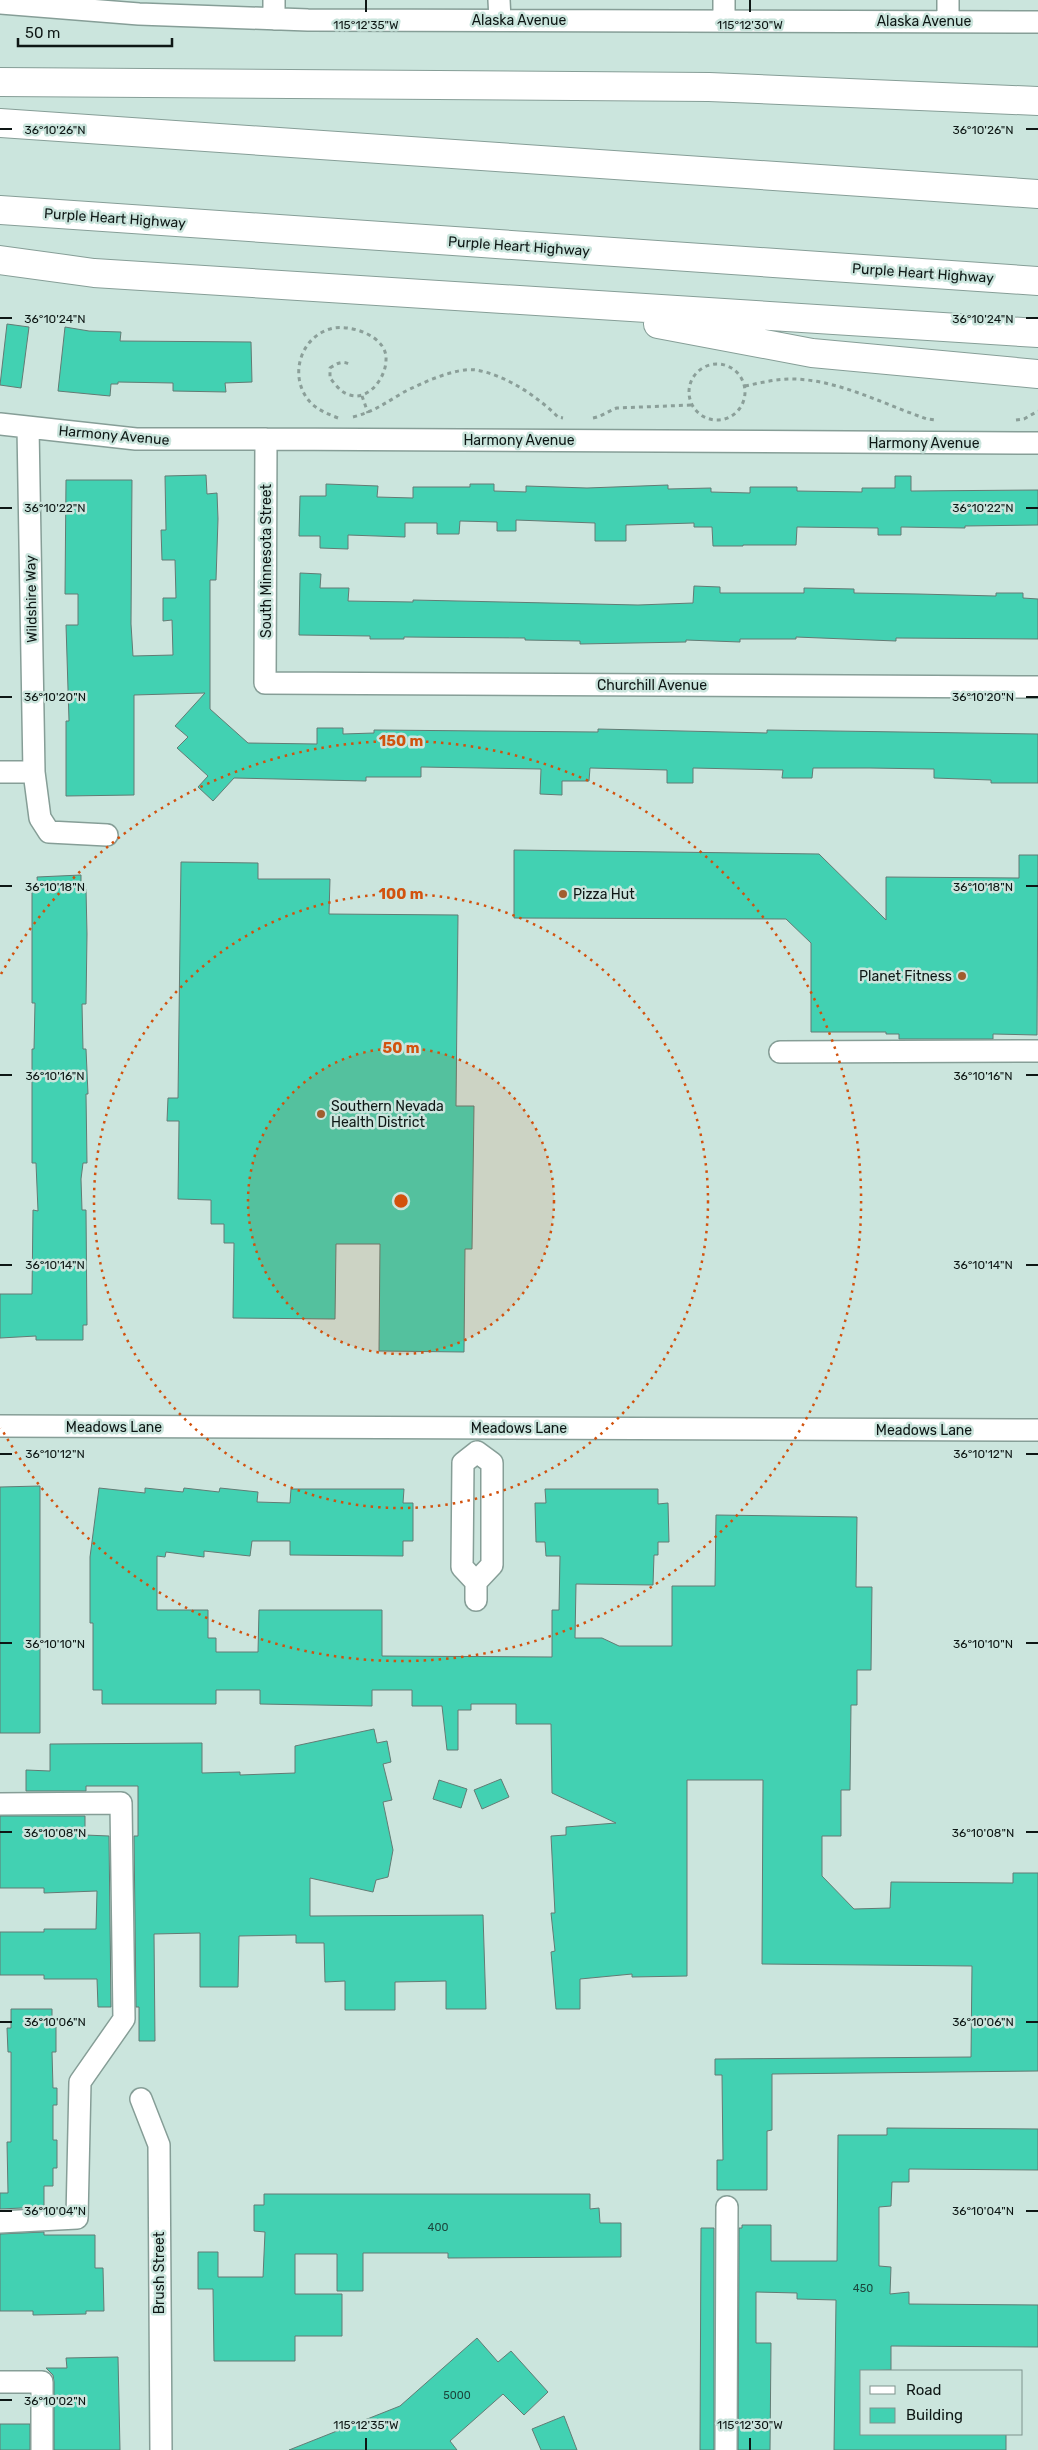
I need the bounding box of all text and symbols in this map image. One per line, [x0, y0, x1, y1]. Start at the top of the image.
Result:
street label: Alaska Avenue [472, 12, 566, 29]
street label: Alaska Avenue [877, 13, 971, 30]
scale bar [18, 15, 171, 47]
text: 115°12'35"W [333, 18, 399, 32]
text: 115°12'30"W [717, 18, 783, 32]
text: 50 m [25, 24, 60, 42]
text: 36°10'26"N [24, 123, 86, 137]
text: 36°10'26"N [952, 123, 1014, 137]
street label: Purple Heart Highway [44, 205, 187, 232]
street label: Purple Heart Highway [448, 233, 591, 260]
street label: Purple Heart Highway [852, 260, 995, 287]
text: 36°10'24"N [24, 312, 86, 326]
text: 36°10'24"N [952, 312, 1014, 326]
street label: Harmony Avenue [58, 422, 170, 449]
street label: Harmony Avenue [463, 432, 575, 449]
street label: Harmony Avenue [868, 435, 980, 452]
street label: South Minnesota Street [258, 483, 275, 638]
text: 36°10'22"N [24, 501, 86, 515]
text: 36°10'22"N [952, 501, 1014, 515]
street label: Wildshire Way [22, 555, 41, 643]
street label: Churchill Avenue [597, 677, 707, 694]
text: 36°10'20"N [24, 690, 86, 704]
text: 36°10'20"N [952, 690, 1014, 704]
text: 150 m [379, 732, 423, 750]
text: 36°10'18"N [25, 880, 85, 894]
text: 36°10'18"N [953, 880, 1013, 894]
text: 100 m [379, 885, 423, 903]
place label: Pizza Hut [573, 886, 635, 903]
marker: Pizza Hut [557, 888, 569, 900]
place label: Planet Fitness [859, 968, 952, 985]
marker: Planet Fitness [956, 970, 968, 982]
text: 50 m [383, 1039, 419, 1057]
text: 36°10'16"N [25, 1069, 85, 1083]
text: 36°10'16"N [953, 1069, 1013, 1083]
place label: Southern Nevada Health District [331, 1098, 444, 1131]
marker: Southern Nevada Health District [315, 1108, 327, 1120]
centre of rings [392, 1192, 410, 1210]
text: 36°10'14"N [25, 1258, 85, 1272]
text: 36°10'14"N [953, 1258, 1013, 1272]
street label: Meadows Lane [66, 1419, 162, 1436]
street label: Meadows Lane [471, 1420, 567, 1437]
street label: Meadows Lane [876, 1422, 972, 1439]
text: 36°10'12"N [25, 1447, 85, 1461]
text: 36°10'12"N [953, 1447, 1013, 1461]
text: 36°10'10"N [25, 1637, 85, 1651]
text: 36°10'10"N [953, 1637, 1013, 1651]
text: 36°10'08"N [24, 1826, 86, 1840]
text: 36°10'08"N [952, 1826, 1014, 1840]
text: 36°10'06"N [24, 2015, 86, 2029]
text: 36°10'06"N [952, 2015, 1014, 2029]
text: 36°10'04"N [24, 2204, 86, 2218]
text: 36°10'04"N [952, 2204, 1014, 2218]
house number: 400 [428, 2221, 448, 2234]
street label: Brush Street [151, 2231, 168, 2314]
house number: 450 [853, 2282, 873, 2295]
legend [860, 2370, 1023, 2435]
text: Road [906, 2381, 942, 2399]
house number: 5000 [443, 2389, 471, 2402]
text: 36°10'02"N [24, 2394, 86, 2408]
text: Building [906, 2406, 963, 2424]
text: 115°12'35"W [333, 2418, 399, 2432]
text: 115°12'30"W [717, 2418, 783, 2432]

